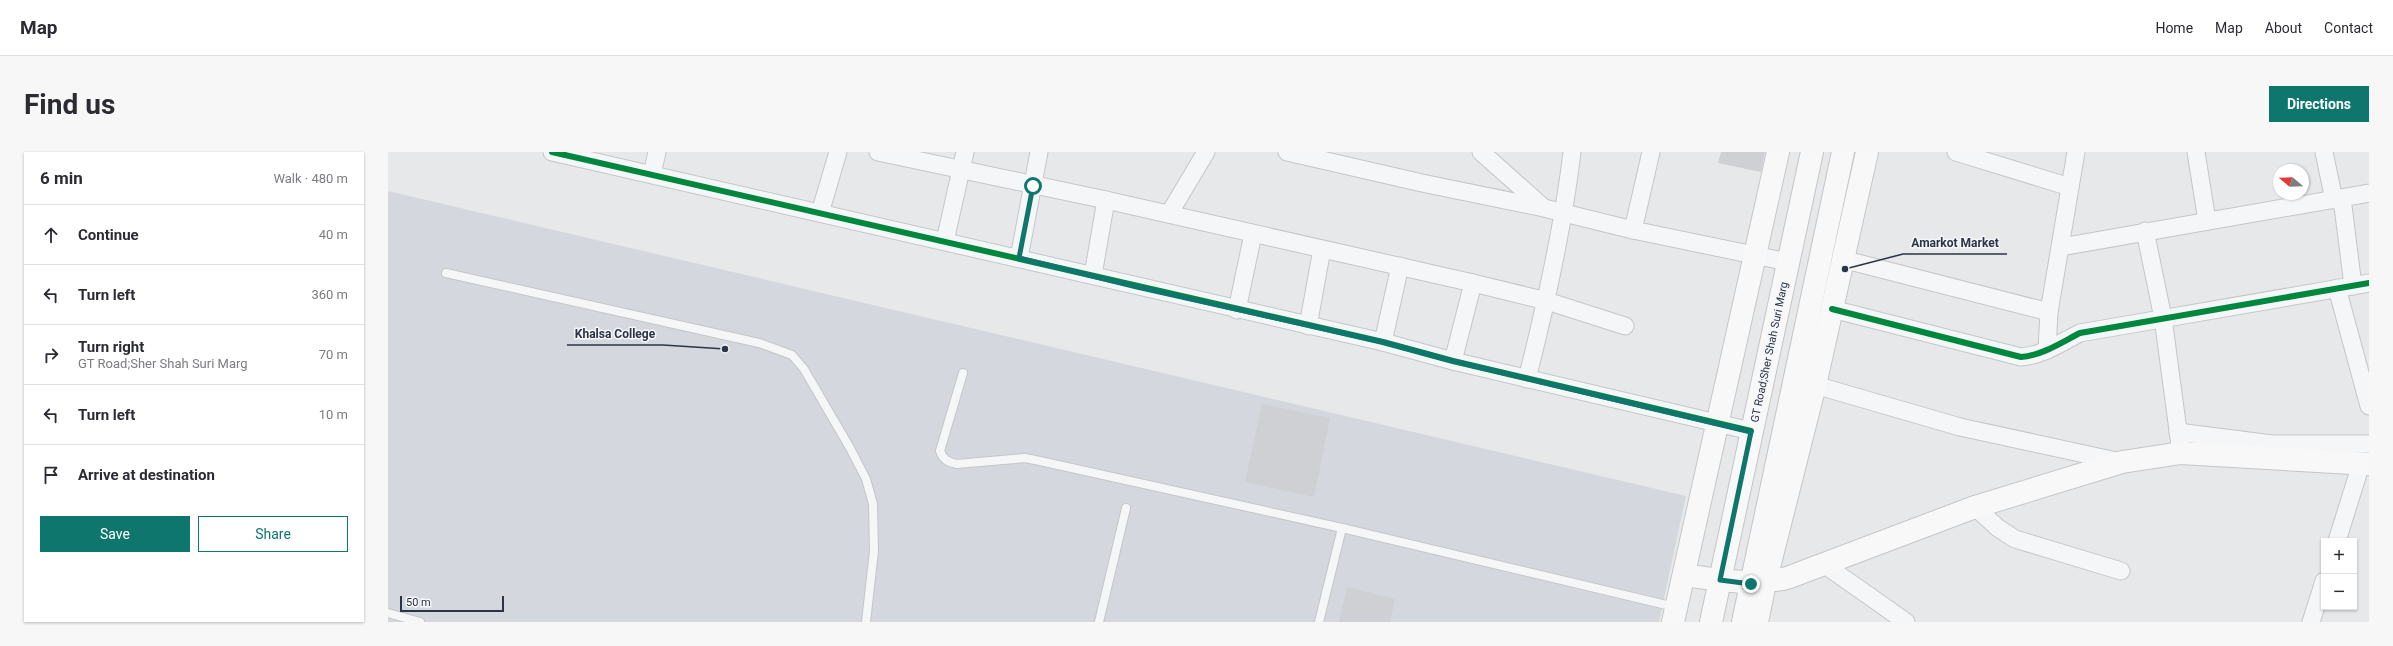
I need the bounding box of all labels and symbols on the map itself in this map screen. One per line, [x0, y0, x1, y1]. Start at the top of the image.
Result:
north arrow [2273, 164, 2309, 200]
route start [1024, 177, 1042, 195]
callout: Amarkot Market [1903, 230, 2007, 254]
text: Amarkot Market [1911, 236, 1999, 250]
street label: GT Road;Sher Shah Suri Marg [1748, 281, 1791, 424]
callout: Khalsa College [567, 321, 663, 345]
text: Khalsa College [575, 327, 656, 341]
route end [1742, 575, 1760, 593]
scale bar [400, 594, 504, 613]

